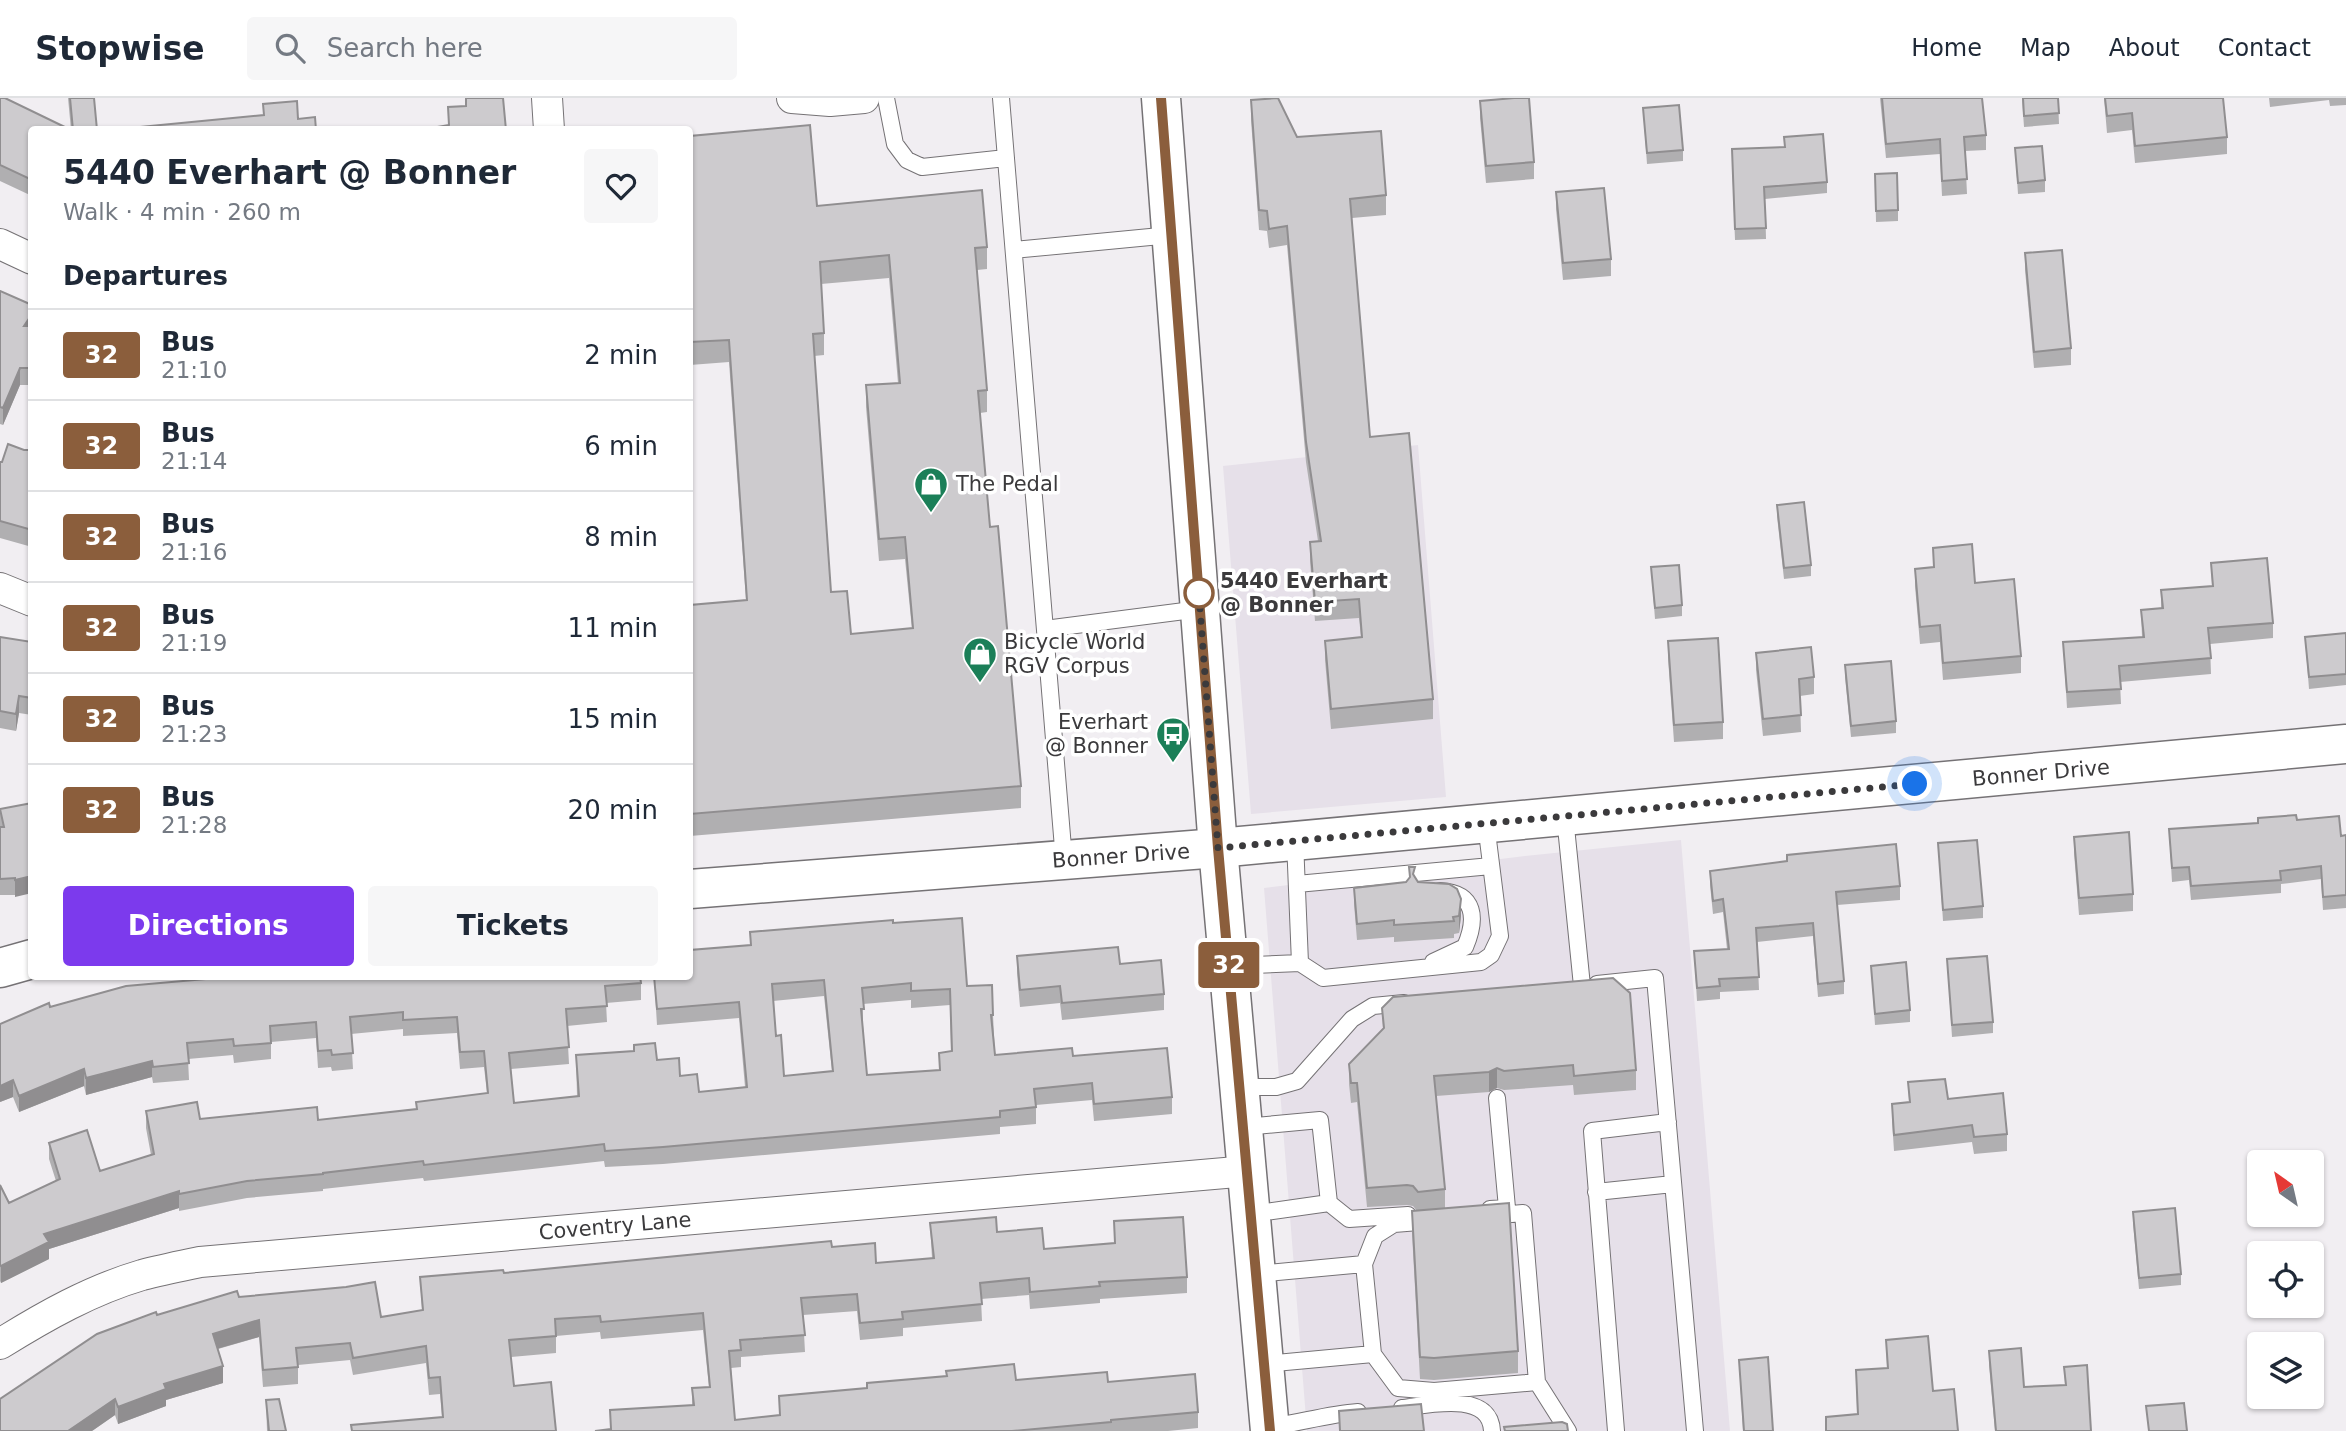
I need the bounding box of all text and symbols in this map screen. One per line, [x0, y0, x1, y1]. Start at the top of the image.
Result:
search box [247, 17, 737, 80]
text: Stopwise [35, 29, 205, 68]
icon: search [271, 29, 309, 67]
text: Search here [327, 33, 483, 63]
text: Home [1911, 34, 1982, 62]
text: Map [2020, 34, 2071, 62]
text: About [2109, 34, 2180, 62]
text: Contact [2218, 34, 2311, 62]
button: heart [584, 149, 658, 223]
text: 5440 Everhart @ Bonner [63, 153, 516, 192]
text: Walk · 4 min · 260 m [63, 199, 301, 225]
text: Departures [63, 261, 228, 291]
text: Bus [161, 327, 215, 357]
text: 2 min [584, 340, 658, 370]
text: 32 [85, 341, 118, 369]
text: 21:10 [161, 357, 227, 383]
text: Bus [161, 418, 215, 448]
text: 6 min [584, 431, 658, 461]
text: 32 [85, 432, 118, 460]
text: 21:14 [161, 448, 227, 474]
shop icon: The Pedal [912, 465, 950, 514]
place label: The Pedal [955, 472, 1059, 496]
text: Bus [161, 509, 215, 539]
text: 8 min [584, 522, 658, 552]
text: 32 [85, 523, 118, 551]
text: 21:16 [161, 539, 227, 565]
place label: 5440 Everhart @ Bonner [1220, 569, 1388, 617]
marker: 5440 Everhart @ Bonner [1184, 578, 1214, 608]
text: Bus [161, 600, 215, 630]
text: 11 min [568, 613, 658, 643]
text: 32 [85, 614, 118, 642]
text: 21:19 [161, 630, 227, 656]
place label: Bicycle World RGV Corpus [1004, 630, 1145, 678]
shop icon: Bicycle World RGV Corpus [961, 635, 999, 684]
text: Bus [161, 691, 215, 721]
text: 15 min [568, 704, 658, 734]
text: 32 [85, 705, 118, 733]
place label: Everhart @ Bonner [1045, 710, 1148, 758]
bus stop icon: Everhart @ Bonner [1154, 715, 1192, 764]
text: 21:23 [161, 721, 227, 747]
street label: Bonner Drive [1971, 755, 2111, 791]
your location [1897, 766, 1932, 801]
text: Bus [161, 782, 215, 812]
text: 20 min [568, 795, 658, 825]
text: 32 [85, 796, 118, 824]
text: 21:28 [161, 812, 227, 838]
street label: Bonner Drive [1051, 839, 1191, 873]
button: Directions [63, 886, 354, 966]
button: Tickets [368, 886, 658, 966]
line badge: 32 [1198, 942, 1260, 988]
text: 32 [1212, 951, 1246, 979]
north arrow [2247, 1150, 2324, 1227]
map controls [2247, 1150, 2324, 1409]
street label: Coventry Lane [538, 1207, 692, 1245]
button: locate [2247, 1241, 2324, 1318]
button: layers [2247, 1332, 2324, 1409]

